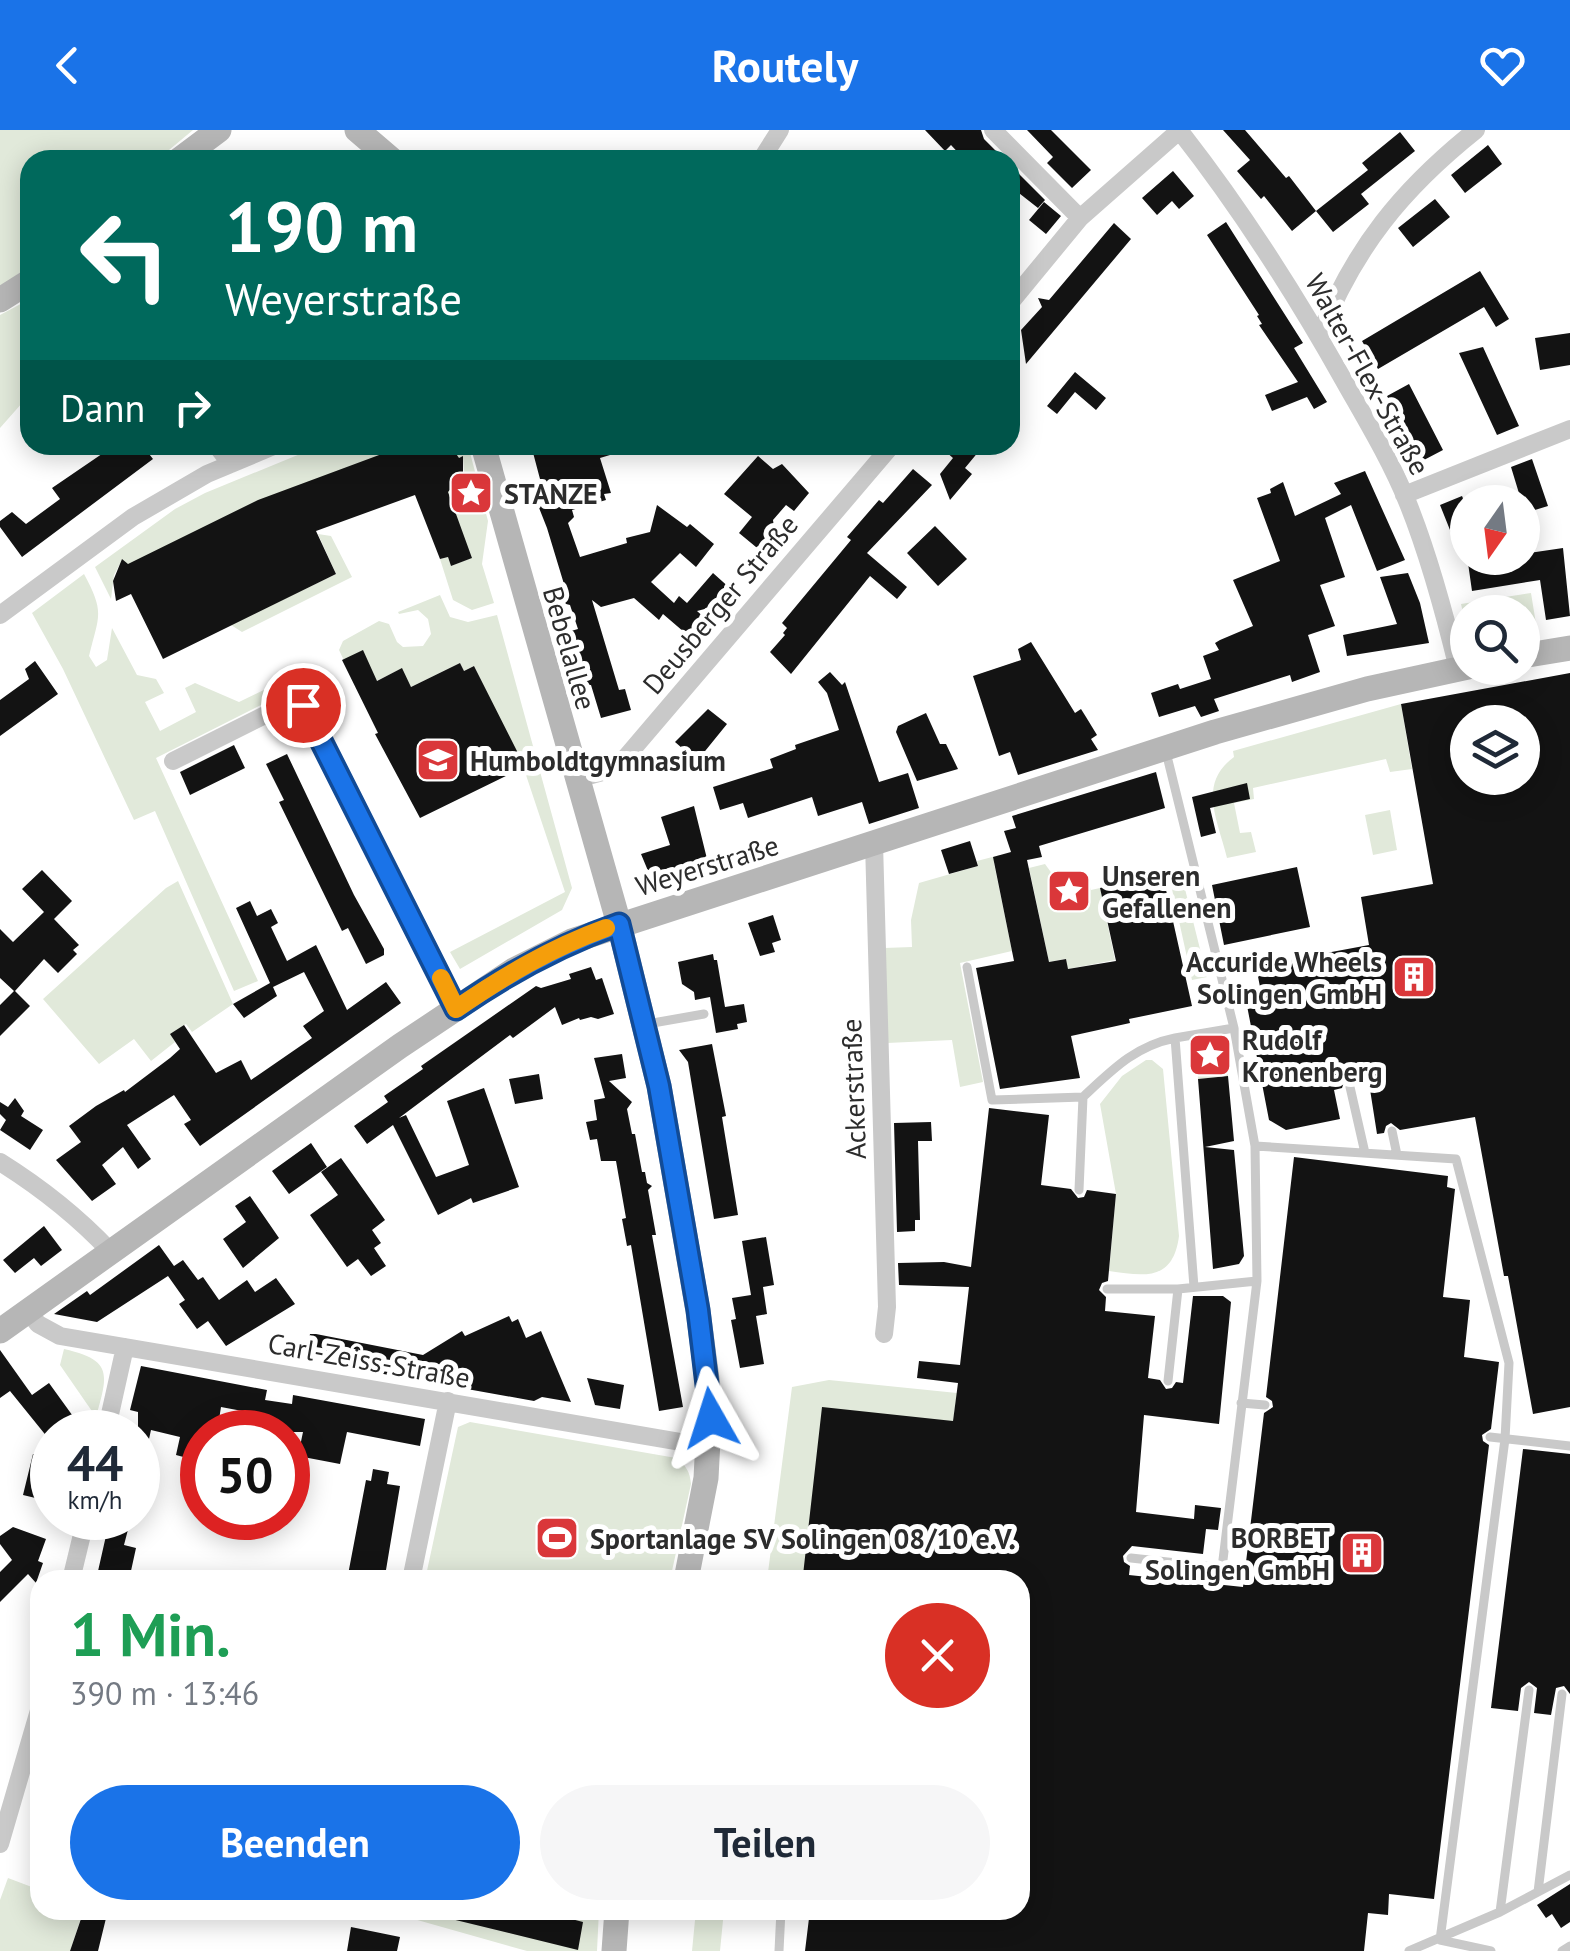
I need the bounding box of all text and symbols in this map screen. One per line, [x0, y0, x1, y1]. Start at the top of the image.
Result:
text: Routely [712, 36, 858, 94]
icon: back [40, 38, 95, 93]
icon: heart [1475, 38, 1530, 93]
text: 190 m [225, 181, 418, 271]
icon: left [60, 190, 190, 320]
street label: Walter-Flex-Straße [1297, 267, 1439, 481]
text: Weyerstraße [225, 269, 462, 327]
icon: right [165, 380, 220, 435]
text: Dann [60, 383, 145, 432]
place icon: STANZE [448, 470, 494, 516]
place label: STANZE [504, 475, 598, 512]
north arrow [1450, 485, 1540, 575]
map controls [1450, 485, 1540, 795]
street label: Deusberger Straße [634, 507, 806, 701]
street label: Bebelallee [535, 582, 605, 714]
button: search [1450, 595, 1540, 685]
pin [261, 663, 346, 748]
icon: arrive [276, 678, 331, 733]
button: layers [1450, 705, 1540, 795]
school or university icon: Humboldtgymnasium [415, 737, 461, 783]
place label: Humboldtgymnasium [470, 742, 726, 779]
street label: Weyerstraße [631, 826, 783, 904]
place label: Unseren Gefallenen [1102, 857, 1232, 926]
place icon: Unseren Gefallenen [1046, 868, 1092, 914]
place label: Accuride Wheels Solingen GmbH [1186, 943, 1382, 1012]
building icon: Accuride Wheels Solingen GmbH [1391, 954, 1437, 1000]
street label: Ackerstraße [832, 1018, 874, 1160]
place label: Rudolf Kronenberg [1242, 1021, 1382, 1090]
place icon: Rudolf Kronenberg [1187, 1032, 1233, 1078]
street label: Carl-Zeiss-Straße [265, 1324, 473, 1396]
position arrow [659, 1366, 763, 1470]
speed limit sign: 50 [180, 1410, 310, 1540]
text: 44 [67, 1430, 123, 1495]
text: km/h [68, 1484, 122, 1516]
sports icon: Sportanlage SV Solingen 08/10 e.V. [534, 1515, 580, 1561]
place label: BORBET Solingen GmbH [1145, 1519, 1330, 1588]
place label: Sportanlage SV Solingen 08/10 e.V. [590, 1520, 1015, 1557]
building icon: BORBET Solingen GmbH [1339, 1530, 1385, 1576]
text: 1 Min. [70, 1595, 231, 1673]
button: close [885, 1603, 990, 1708]
text: 390 m · 13:46 [70, 1672, 259, 1714]
button: Beenden [70, 1785, 520, 1900]
button: Teilen [540, 1785, 990, 1900]

